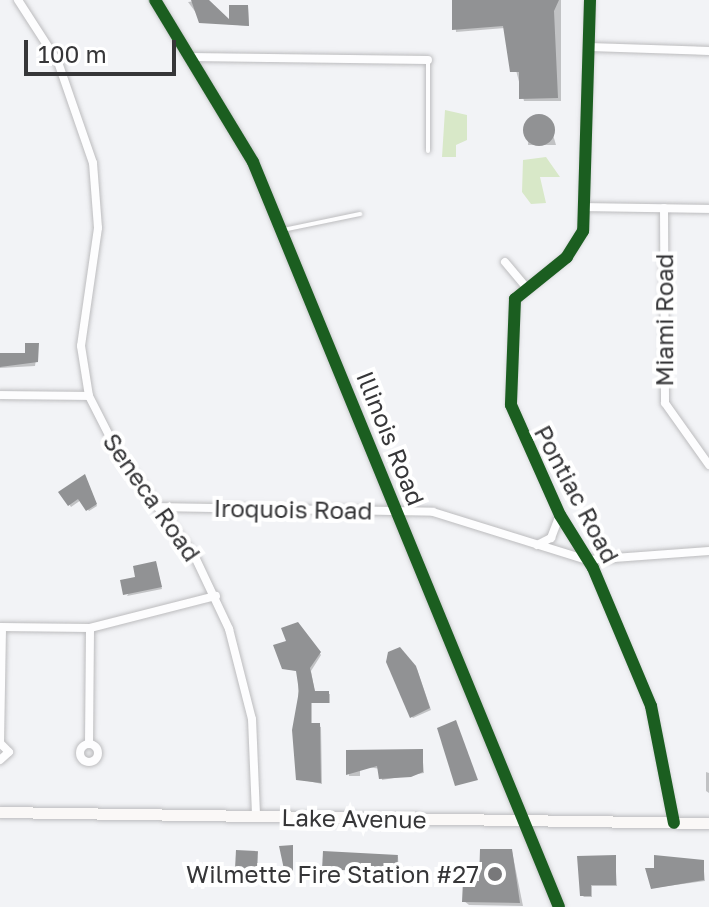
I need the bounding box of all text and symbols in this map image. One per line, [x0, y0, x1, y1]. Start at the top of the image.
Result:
scale bar [28, 24, 180, 74]
text: 100 m [38, 39, 107, 68]
street label: Miami Road [650, 253, 678, 387]
street label: Illinois Road [351, 367, 431, 509]
street label: Pontiac Road [529, 420, 625, 568]
street label: Seneca Road [97, 428, 207, 566]
street label: Iroquois Road [213, 493, 373, 525]
street label: Lake Avenue [281, 802, 427, 834]
place label: Wilmette Fire Station #27 [186, 860, 479, 888]
marker: Wilmette Fire Station #27 [486, 865, 504, 883]

